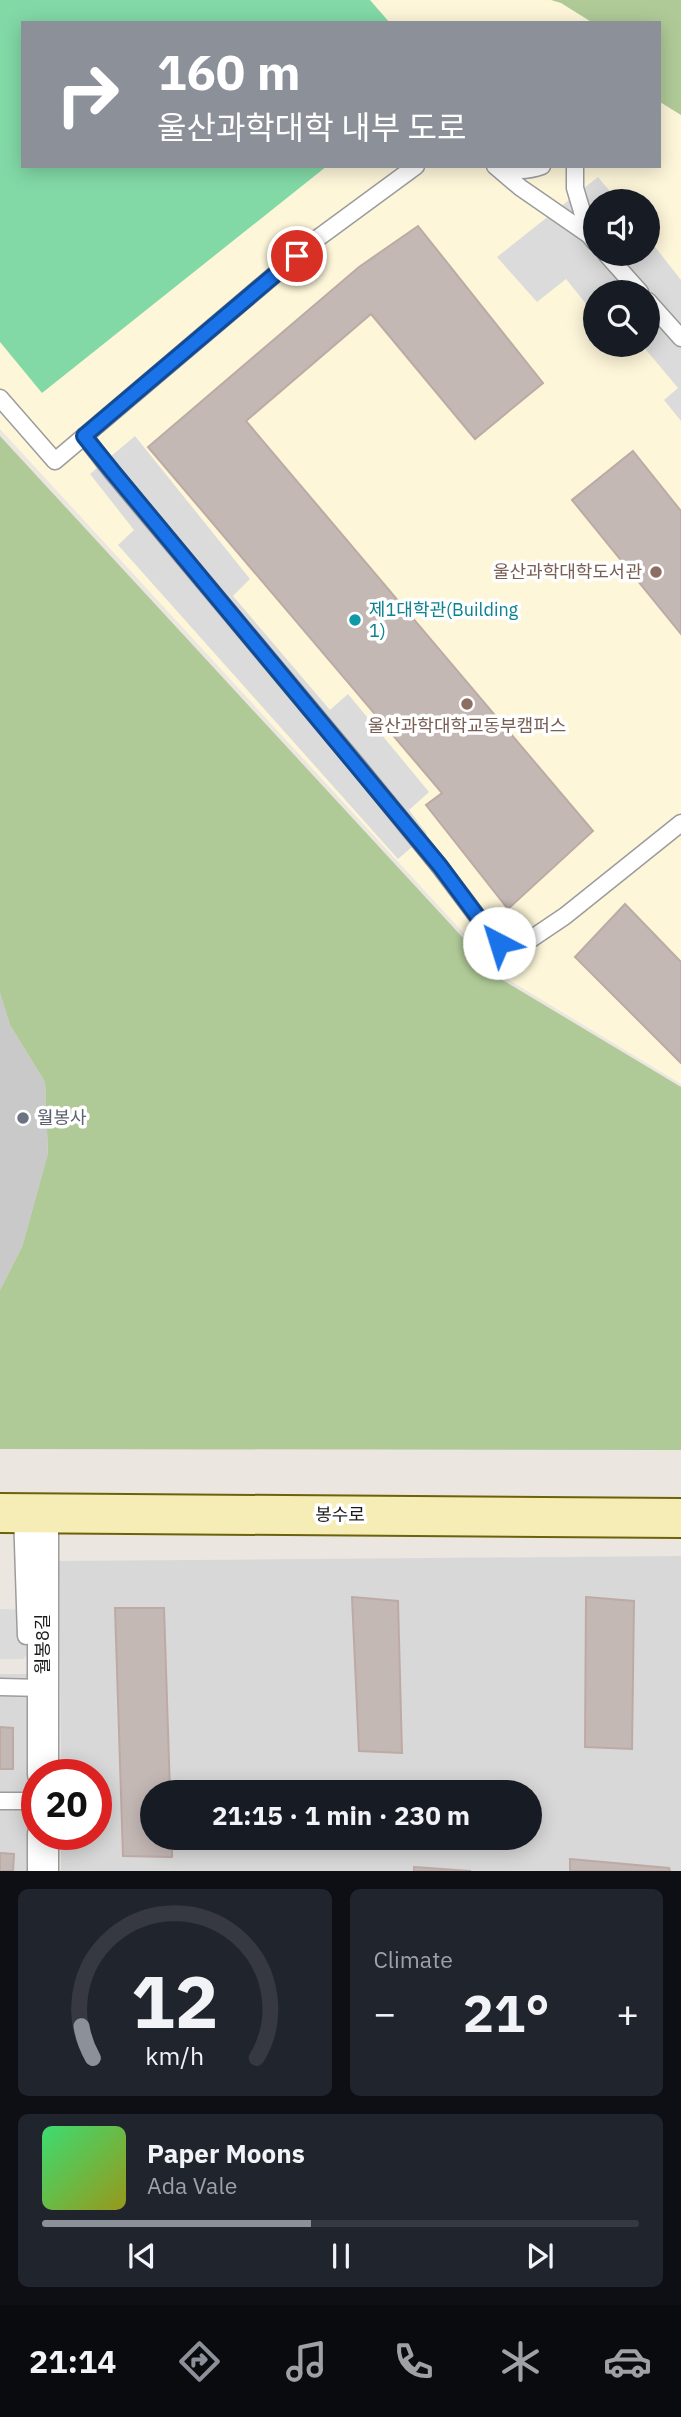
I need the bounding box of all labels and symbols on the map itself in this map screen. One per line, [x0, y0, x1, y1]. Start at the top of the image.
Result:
pin [267, 226, 327, 286]
place label: 울산과학대학도서관 [493, 560, 642, 583]
marker: 울산과학대학도서관 [648, 564, 664, 580]
place label: 제1대학관(Building 1) [369, 598, 519, 642]
marker: 제1대학관(Building 1) [347, 612, 363, 628]
marker: 울산과학대학교동부캠퍼스 [459, 696, 475, 712]
place label: 울산과학대학교동부캠퍼스 [368, 714, 566, 737]
position arrow [462, 906, 536, 980]
place label: 월봉사 [37, 1106, 87, 1129]
marker: 월봉사 [15, 1110, 31, 1126]
street label: 봉수로 [315, 1503, 365, 1526]
street label: 월봉8길 [31, 1614, 54, 1674]
speed limit sign: 20 [21, 1759, 112, 1850]

